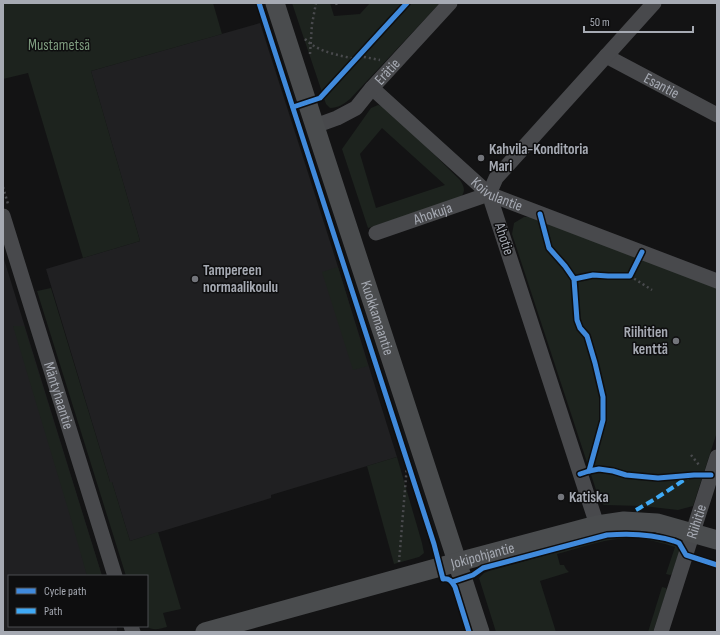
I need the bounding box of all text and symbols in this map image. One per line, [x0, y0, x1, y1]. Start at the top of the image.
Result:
scale bar [584, 8, 693, 34]
text: 50 m [590, 15, 610, 30]
park label: Mustametsä [28, 36, 90, 55]
street label: Erätie [370, 54, 404, 89]
street label: Esantie [641, 68, 683, 103]
place label: Kahvila-Konditoria Mari [489, 140, 588, 176]
marker: Kahvila-Konditoria Mari [476, 153, 486, 163]
street label: Koivulantie [467, 173, 525, 215]
street label: Ahokuja [410, 198, 455, 229]
street label: Ahotie [490, 220, 518, 257]
place label: Tampereen normaalikoulu [203, 261, 278, 297]
marker: Tampereen normaalikoulu [190, 274, 200, 284]
street label: Kuokkamaantie [356, 278, 398, 358]
place label: Riihitien kenttä [624, 323, 668, 359]
marker: Riihitien kenttä [671, 336, 681, 346]
street label: Mäntyhaantie [39, 359, 78, 432]
place label: Katiska [569, 488, 609, 507]
marker: Katiska [556, 492, 566, 502]
street label: Riihitie [682, 502, 711, 541]
street label: Jokipohjantie [448, 538, 517, 573]
legend [8, 575, 148, 627]
text: Cycle path [44, 584, 86, 599]
text: Path [44, 604, 62, 619]

